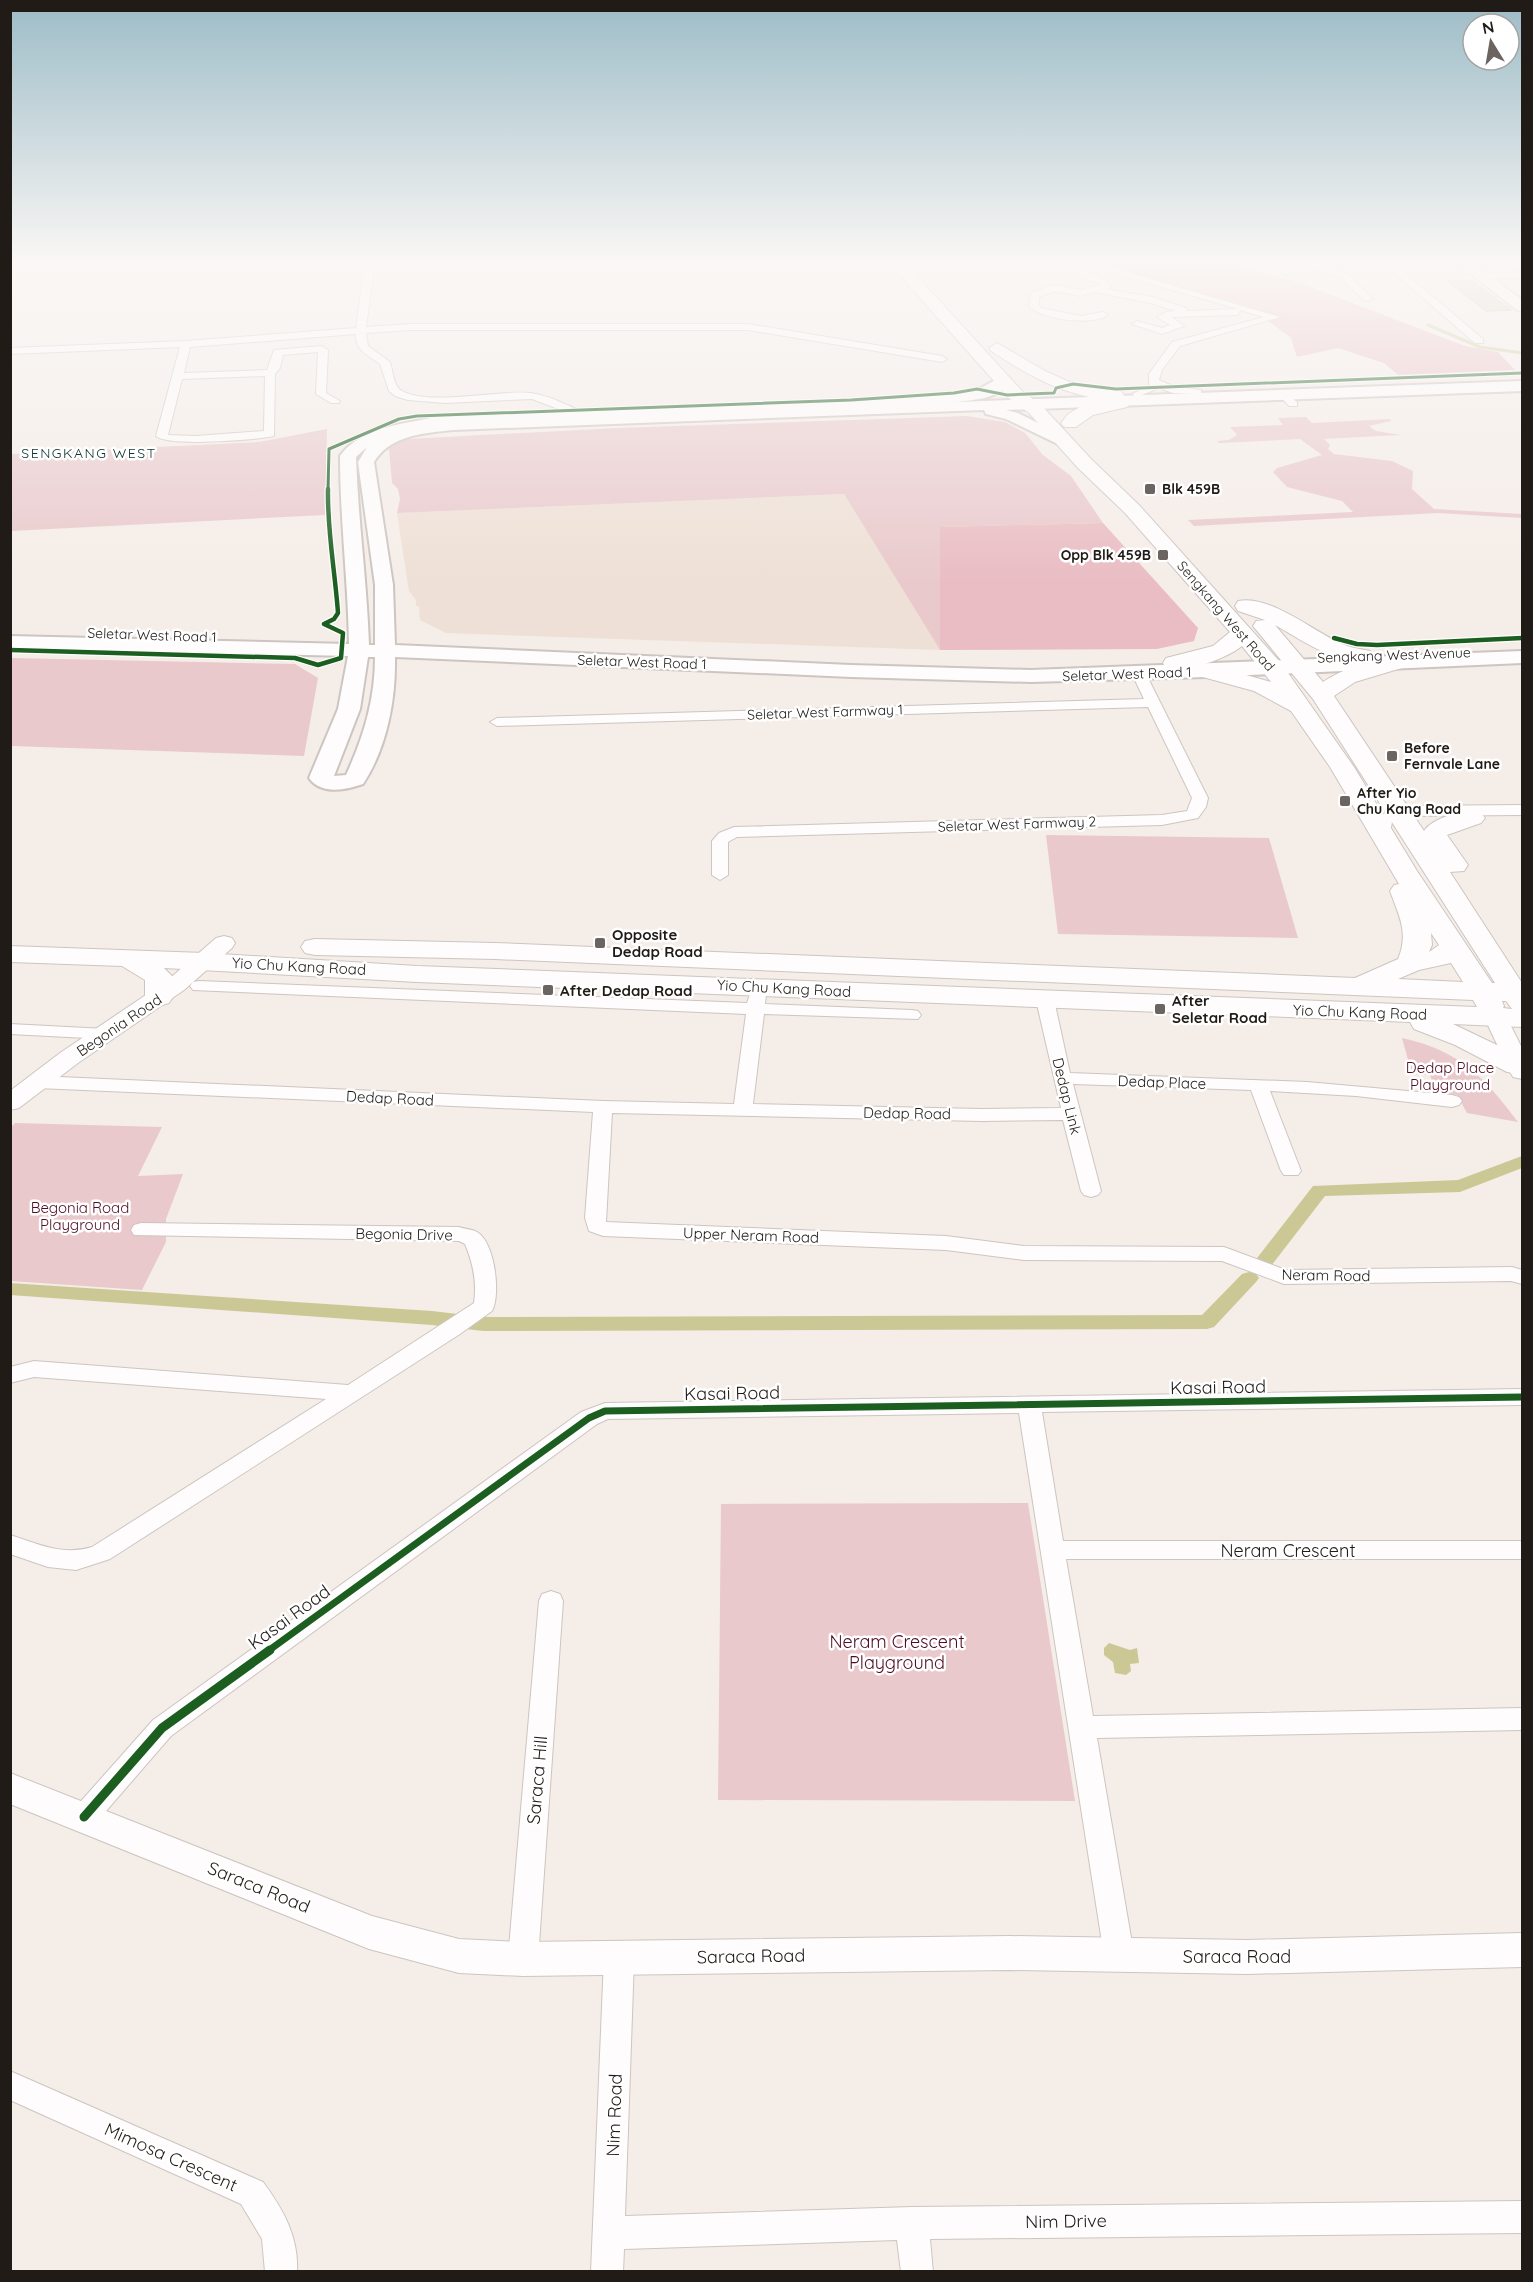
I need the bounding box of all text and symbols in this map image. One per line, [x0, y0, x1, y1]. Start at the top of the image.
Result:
north arrow [1461, 12, 1521, 72]
text: N [1480, 16, 1496, 38]
district label: SENGKANG WEST [21, 444, 157, 462]
place label: Blk 459B [1162, 480, 1220, 498]
marker: Blk 459B [1143, 482, 1157, 496]
place label: Opp Blk 459B [1061, 546, 1151, 564]
marker: Opp Blk 459B [1156, 548, 1170, 562]
street label: Sengkang West Road [1173, 557, 1279, 675]
street label: Seletar West Road 1 [87, 624, 217, 646]
street label: Sengkang West Avenue [1317, 643, 1471, 667]
street label: Seletar West Road 1 [577, 651, 707, 673]
street label: Seletar West Road 1 [1062, 663, 1192, 685]
street label: Seletar West Farmway 1 [747, 700, 903, 724]
place label: Before Fernvale Lane [1404, 739, 1500, 773]
marker: Before Fernvale Lane [1385, 749, 1399, 763]
place label: After Yio Chu Kang Road [1357, 784, 1461, 818]
marker: After Yio Chu Kang Road [1338, 794, 1352, 808]
street label: Seletar West Farmway 2 [938, 812, 1097, 836]
place label: Opposite Dedap Road [612, 925, 703, 961]
marker: Opposite Dedap Road [593, 936, 607, 950]
street label: Yio Chu Kang Road [231, 953, 367, 979]
street label: Yio Chu Kang Road [716, 975, 852, 1001]
place label: After Dedap Road [560, 981, 692, 1000]
marker: After Dedap Road [541, 983, 555, 997]
street label: Begonia Road [73, 990, 165, 1060]
place label: After Seletar Road [1172, 991, 1267, 1027]
street label: Yio Chu Kang Road [1293, 1000, 1427, 1024]
marker: After Seletar Road [1153, 1002, 1167, 1016]
street label: Dedap Link [1048, 1056, 1086, 1136]
park label: Dedap Place Playground [1406, 1058, 1494, 1094]
street label: Dedap Place [1117, 1071, 1207, 1093]
street label: Dedap Road [346, 1086, 434, 1110]
street label: Dedap Road [863, 1103, 951, 1123]
park label: Begonia Road Playground [31, 1198, 129, 1234]
street label: Upper Neram Road [683, 1223, 819, 1247]
street label: Begonia Drive [355, 1224, 453, 1244]
street label: Neram Road [1281, 1265, 1371, 1285]
street label: Kasai Road [1170, 1375, 1266, 1399]
street label: Kasai Road [684, 1381, 780, 1405]
street label: Neram Crescent [1220, 1539, 1356, 1562]
street label: Kasai Road [243, 1579, 335, 1655]
park label: Neram Crescent Playground [829, 1630, 965, 1674]
street label: Saraca Hill [522, 1735, 552, 1825]
street label: Saraca Road [204, 1856, 314, 1918]
street label: Saraca Road [697, 1944, 805, 1968]
street label: Saraca Road [1183, 1945, 1291, 1968]
street label: Nim Road [601, 2073, 627, 2157]
street label: Mimosa Crescent [101, 2117, 241, 2197]
street label: Nim Drive [1025, 2209, 1107, 2233]

